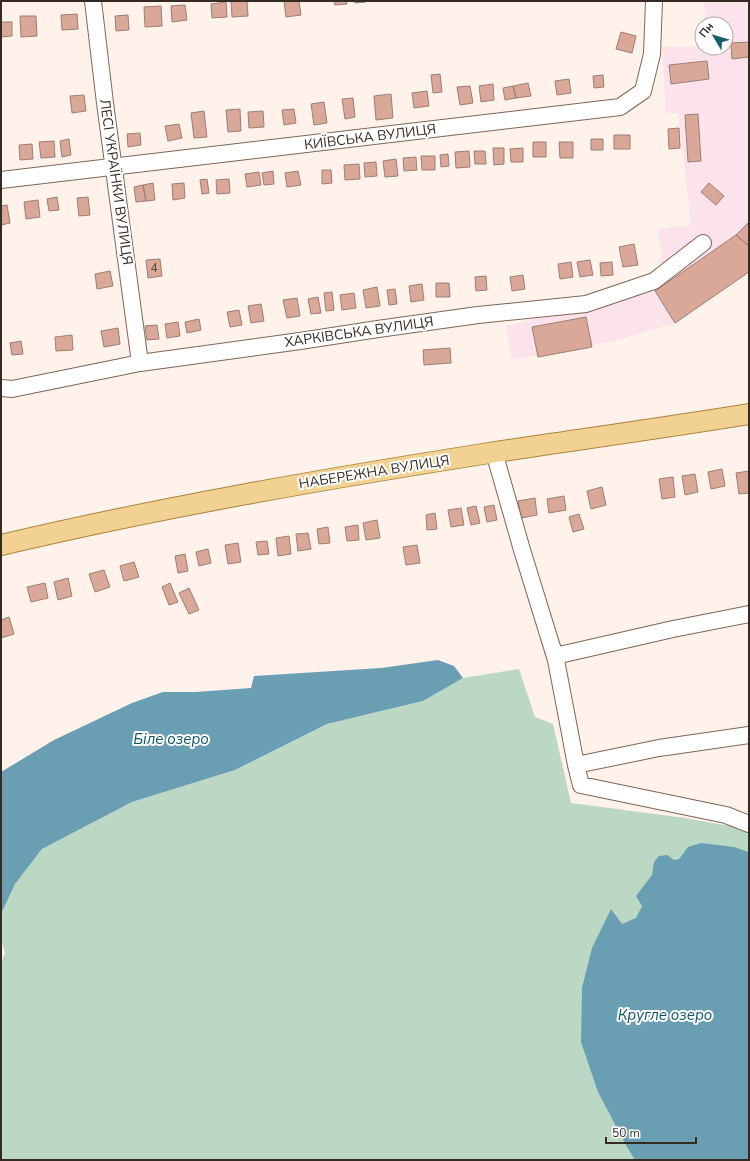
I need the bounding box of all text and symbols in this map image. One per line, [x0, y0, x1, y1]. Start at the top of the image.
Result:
north arrow [694, 16, 734, 56]
text: Пн [696, 20, 717, 41]
street label: ЛЕСІ УКРАЇНКИ ВУЛИЦЯ [95, 98, 137, 266]
street label: КИЇВСЬКА ВУЛИЦЯ [303, 119, 437, 155]
house number: 4 [150, 260, 158, 276]
street label: ХАРКІВСЬКА ВУЛИЦЯ [283, 312, 435, 352]
street label: НАБЕРЕЖНА ВУЛИЦЯ [297, 451, 451, 493]
water label: Біле озеро [133, 729, 209, 749]
water label: Кругле озеро [618, 1005, 712, 1025]
scale bar [606, 1119, 696, 1145]
text: 50 m [612, 1125, 640, 1141]

